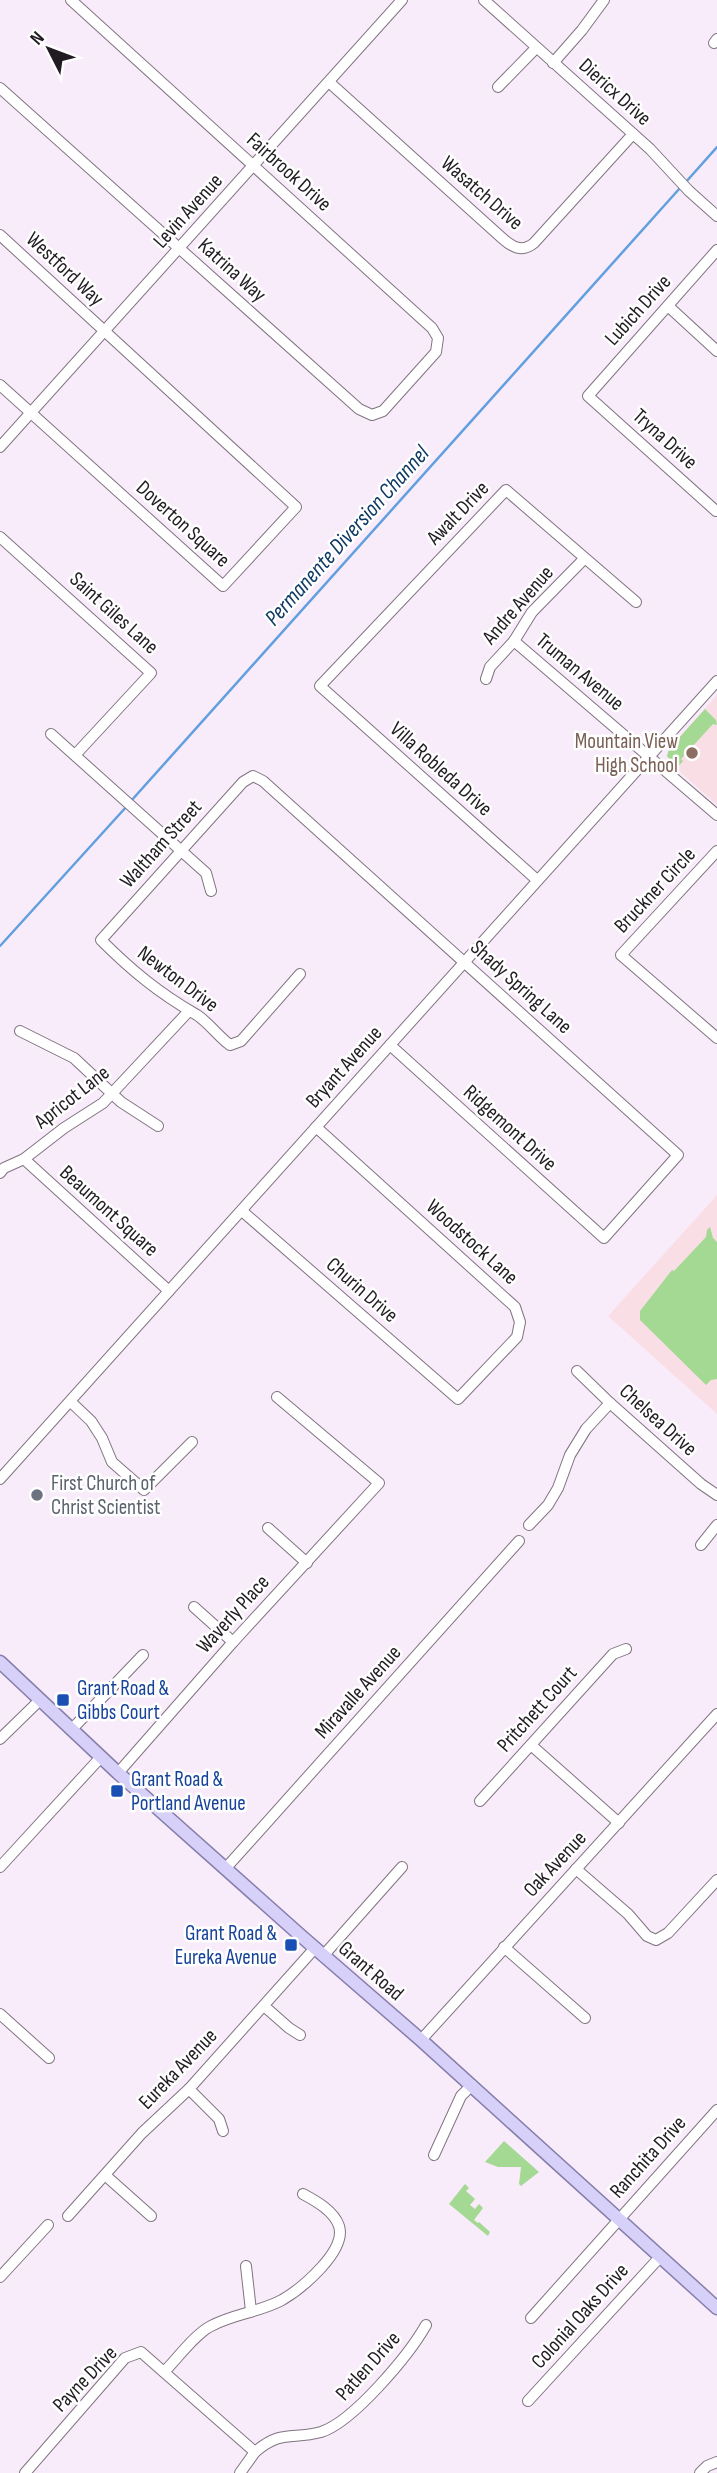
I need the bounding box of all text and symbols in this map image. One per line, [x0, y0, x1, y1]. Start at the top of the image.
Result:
north arrow [14, 14, 84, 84]
text: N [26, 27, 49, 50]
street label: Diericx Drive [574, 53, 656, 131]
street label: Fairbrook Drive [241, 127, 337, 217]
street label: Wasatch Drive [436, 151, 528, 235]
street label: Levin Avenue [148, 169, 228, 253]
street label: Westford Way [21, 227, 109, 311]
street label: Katrina Way [193, 233, 271, 307]
street label: Lubich Drive [600, 269, 676, 351]
street label: Tryna Drive [628, 403, 702, 475]
water label: Permanente Diversion Channel [259, 440, 436, 632]
street label: Doverton Square [131, 475, 235, 573]
street label: Awalt Drive [421, 476, 494, 551]
street label: Andre Avenue [476, 561, 559, 650]
street label: Saint Giles Lane [64, 567, 164, 659]
street label: Truman Avenue [531, 628, 629, 716]
street label: Villa Robleda Drive [385, 717, 497, 821]
place label: Mountain View High School [575, 729, 678, 778]
marker: Mountain View High School [684, 745, 700, 761]
street label: Waltham Street [115, 795, 207, 893]
street label: Bruckner Circle [609, 842, 701, 938]
street label: Shady Spring Lane [465, 935, 577, 1039]
street label: Newton Drive [133, 940, 223, 1018]
street label: Bryant Avenue [301, 1021, 387, 1113]
street label: Apricot Lane [29, 1060, 114, 1135]
street label: Ridgemont Drive [458, 1080, 562, 1176]
street label: Beaumont Square [54, 1160, 164, 1262]
street label: Woodstock Lane [421, 1194, 523, 1290]
street label: Churin Drive [321, 1252, 403, 1328]
street label: Chelsea Drive [614, 1379, 702, 1461]
place label: First Church of Christ Scientist [51, 1471, 161, 1520]
marker: First Church of Christ Scientist [29, 1487, 45, 1503]
street label: Waverly Place [191, 1570, 275, 1658]
street label: Miravalle Avenue [310, 1640, 406, 1744]
street label: Pritchett Court [492, 1661, 582, 1757]
place label: Grant Road & Gibbs Court [77, 1676, 170, 1725]
marker: Grant Road & Gibbs Court [55, 1692, 71, 1708]
place label: Grant Road & Portland Avenue [131, 1767, 246, 1816]
marker: Grant Road & Portland Avenue [109, 1783, 125, 1799]
street label: Oak Avenue [518, 1826, 592, 1902]
place label: Grant Road & Eureka Avenue [175, 1921, 277, 1970]
street label: Grant Road [333, 1936, 409, 2006]
marker: Grant Road & Eureka Avenue [283, 1937, 299, 1953]
street label: Eureka Avenue [133, 2024, 223, 2114]
street label: Ranchita Drive [605, 2111, 691, 2203]
street label: Colonial Oaks Drive [526, 2258, 634, 2374]
street label: Patlen Drive [330, 2326, 406, 2406]
street label: Payne Drive [48, 2341, 122, 2417]

